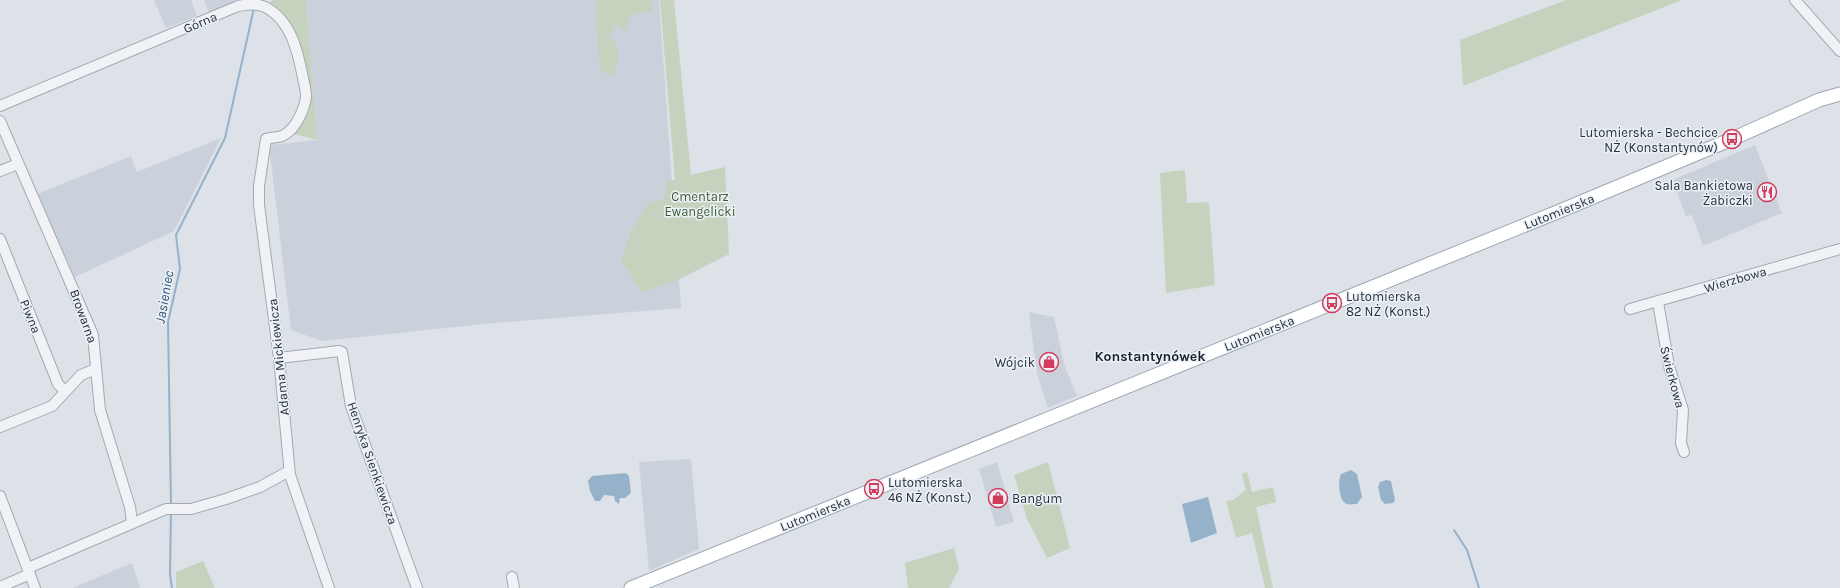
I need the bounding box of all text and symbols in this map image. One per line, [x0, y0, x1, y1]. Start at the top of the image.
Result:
street label: Górna [181, 9, 219, 36]
place label: Lutomierska - Bechcice NŻ (Konstantynów) [1579, 125, 1718, 155]
bus stop icon: Lutomierska - Bechcice NŻ (Konstantynów) [1721, 128, 1743, 150]
place label: Sala Bankietowa Żabiczki [1655, 178, 1753, 208]
restaurant icon: Sala Bankietowa Żabiczki [1756, 181, 1778, 203]
park label: Cmentarz Ewangelicki [664, 189, 736, 219]
street label: Lutomierska [1522, 191, 1597, 232]
street label: Wierzbowa [1702, 263, 1768, 296]
water label: Jasieniec [151, 269, 178, 325]
street label: Browarna [67, 287, 100, 345]
place label: Lutomierska 82 NŻ (Konst.) [1346, 289, 1430, 319]
bus stop icon: Lutomierska 82 NŻ (Konst.) [1321, 292, 1343, 314]
street label: Piwna [17, 297, 44, 335]
street label: Adama Mickiewicza [265, 298, 292, 416]
street label: Lutomierska [1222, 313, 1297, 354]
street label: Świerkowa [1657, 344, 1689, 410]
district label: Konstantynówek [1094, 348, 1206, 365]
shop icon: Wójcik [1038, 351, 1060, 373]
place label: Wójcik [995, 355, 1035, 370]
street label: Henryka Sienkiewicza [344, 400, 401, 527]
place label: Lutomierska 46 NŻ (Konst.) [888, 475, 972, 505]
bus stop icon: Lutomierska 46 NŻ (Konst.) [863, 478, 885, 500]
shop icon: Bangum [987, 487, 1009, 509]
place label: Bangum [1012, 491, 1062, 506]
street label: Lutomierska [778, 493, 853, 534]

